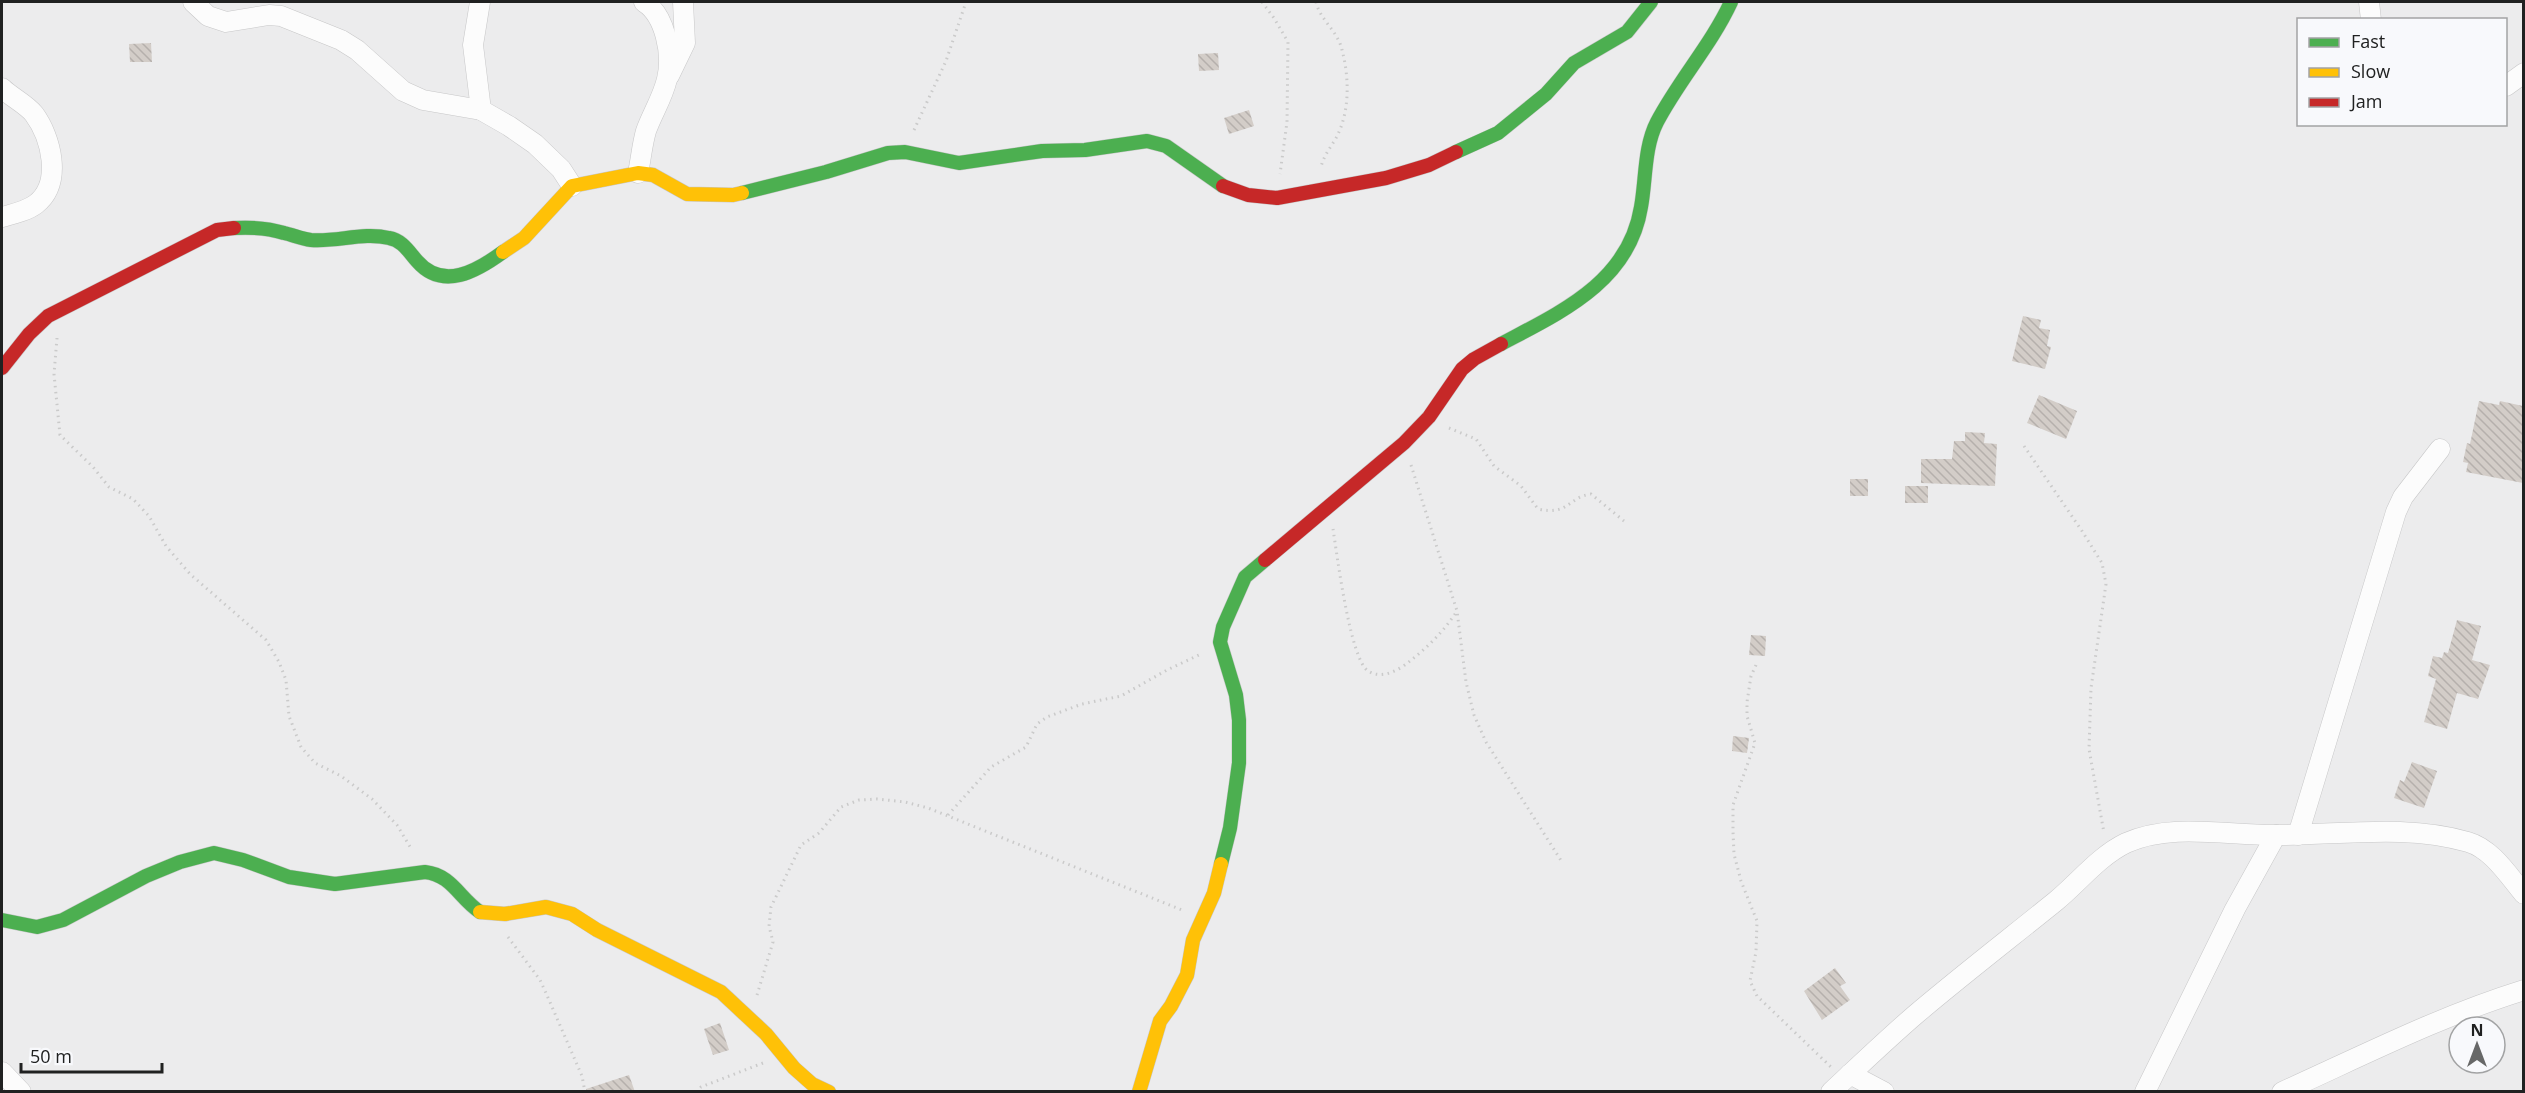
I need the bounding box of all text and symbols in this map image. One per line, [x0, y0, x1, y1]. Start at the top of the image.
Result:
legend [2297, 18, 2507, 126]
text: Fast [2351, 29, 2385, 53]
text: Slow [2351, 59, 2390, 83]
text: Jam [2349, 89, 2383, 113]
north arrow [2447, 1015, 2507, 1075]
text: N [2470, 1019, 2484, 1041]
scale bar [21, 1036, 162, 1074]
text: 50 m [30, 1044, 72, 1068]

